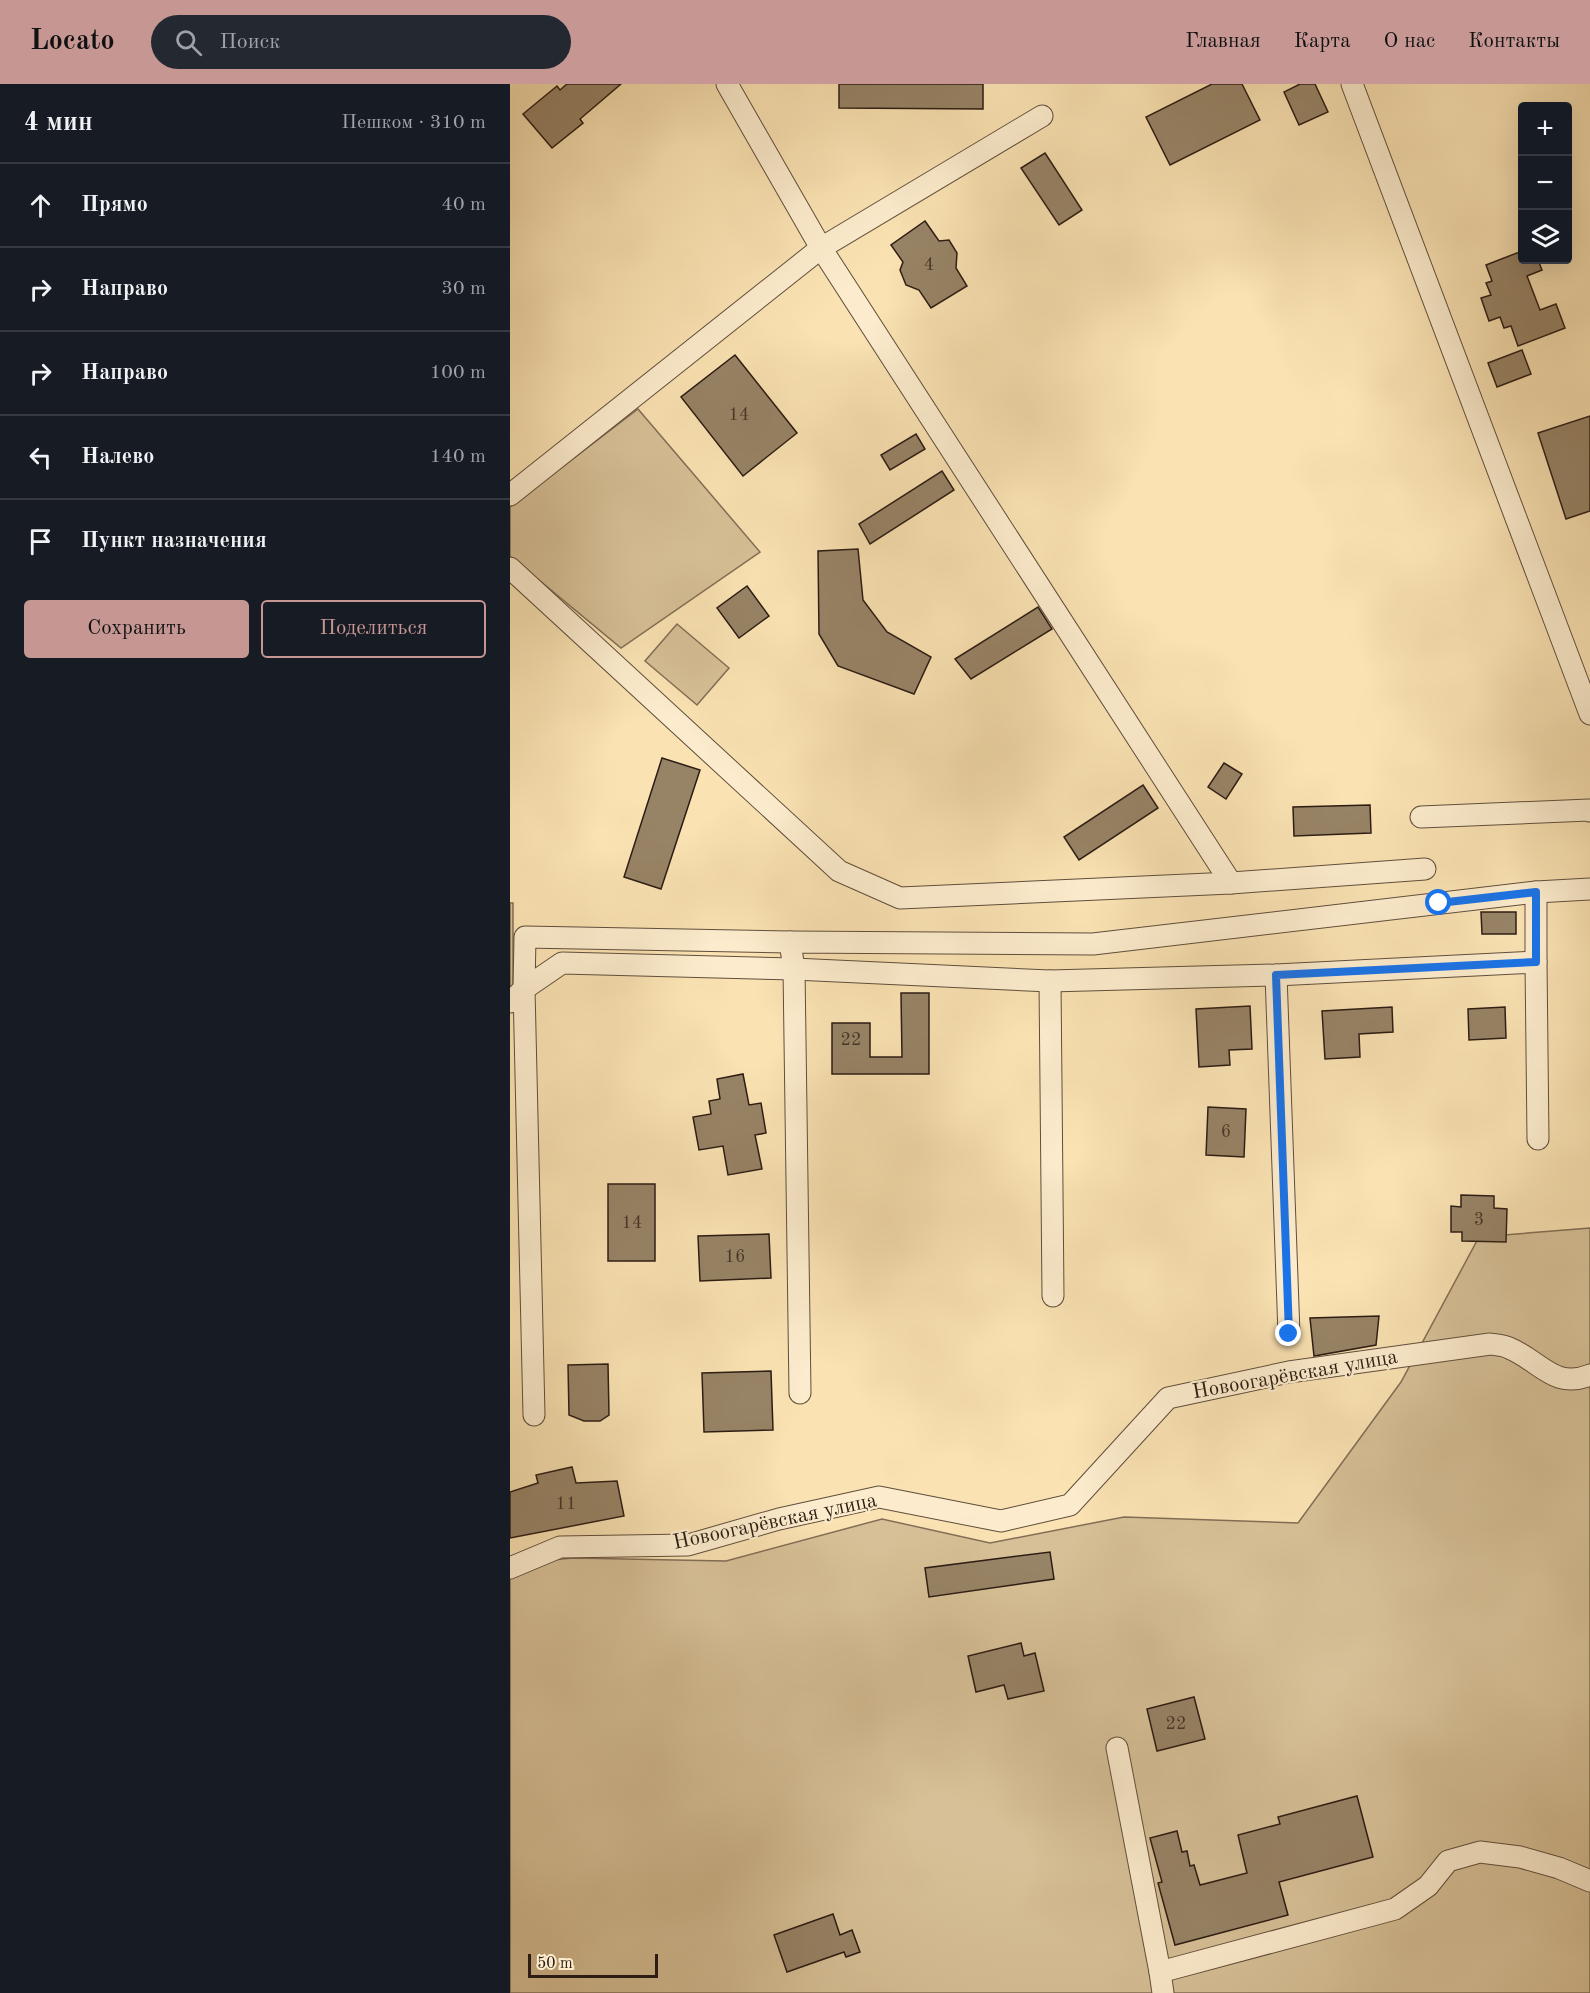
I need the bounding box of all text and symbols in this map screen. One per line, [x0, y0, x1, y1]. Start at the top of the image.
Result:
search box [151, 15, 571, 69]
icon: search [172, 26, 205, 59]
text: Locato [30, 28, 115, 56]
text: Поиск [220, 31, 280, 53]
text: Главная [1185, 31, 1261, 52]
text: Карта [1294, 31, 1351, 52]
text: О нас [1384, 31, 1435, 52]
text: Контакты [1468, 31, 1560, 52]
map controls [1518, 102, 1572, 264]
button: + [1518, 102, 1572, 156]
text: 4 мин [24, 110, 93, 136]
text: Пешком · 310 m [341, 113, 486, 133]
button: − [1518, 156, 1572, 210]
icon: ahead [24, 189, 57, 222]
text: Прямо [81, 194, 148, 216]
text: 40 m [441, 195, 486, 215]
button: layers [1518, 210, 1572, 264]
house number: 4 [924, 256, 934, 274]
icon: right [24, 273, 57, 306]
text: Направо [81, 278, 168, 300]
text: 30 m [441, 279, 486, 299]
icon: right [24, 357, 57, 390]
text: Направо [81, 362, 168, 384]
text: 100 m [430, 363, 486, 383]
house number: 14 [729, 406, 749, 424]
icon: left [24, 441, 57, 474]
text: Налево [81, 446, 154, 468]
text: 140 m [430, 447, 486, 467]
icon: arrive [24, 525, 57, 558]
text: Пункт назначения [81, 530, 267, 552]
button: Сохранить [24, 600, 249, 658]
button: Поделиться [261, 600, 486, 658]
route start [1425, 889, 1451, 915]
house number: 22 [841, 1031, 861, 1049]
house number: 6 [1221, 1123, 1231, 1141]
house number: 3 [1474, 1211, 1484, 1229]
house number: 14 [622, 1214, 642, 1232]
house number: 16 [725, 1248, 745, 1266]
route end [1275, 1320, 1301, 1346]
street label: Новоогарёвская улица [1191, 1347, 1399, 1403]
street label: Новоогарёвская улица [671, 1490, 879, 1554]
house number: 11 [556, 1495, 576, 1513]
house number: 22 [1166, 1715, 1186, 1733]
scale bar [528, 1951, 658, 1978]
text: 50 m [537, 1956, 573, 1972]

